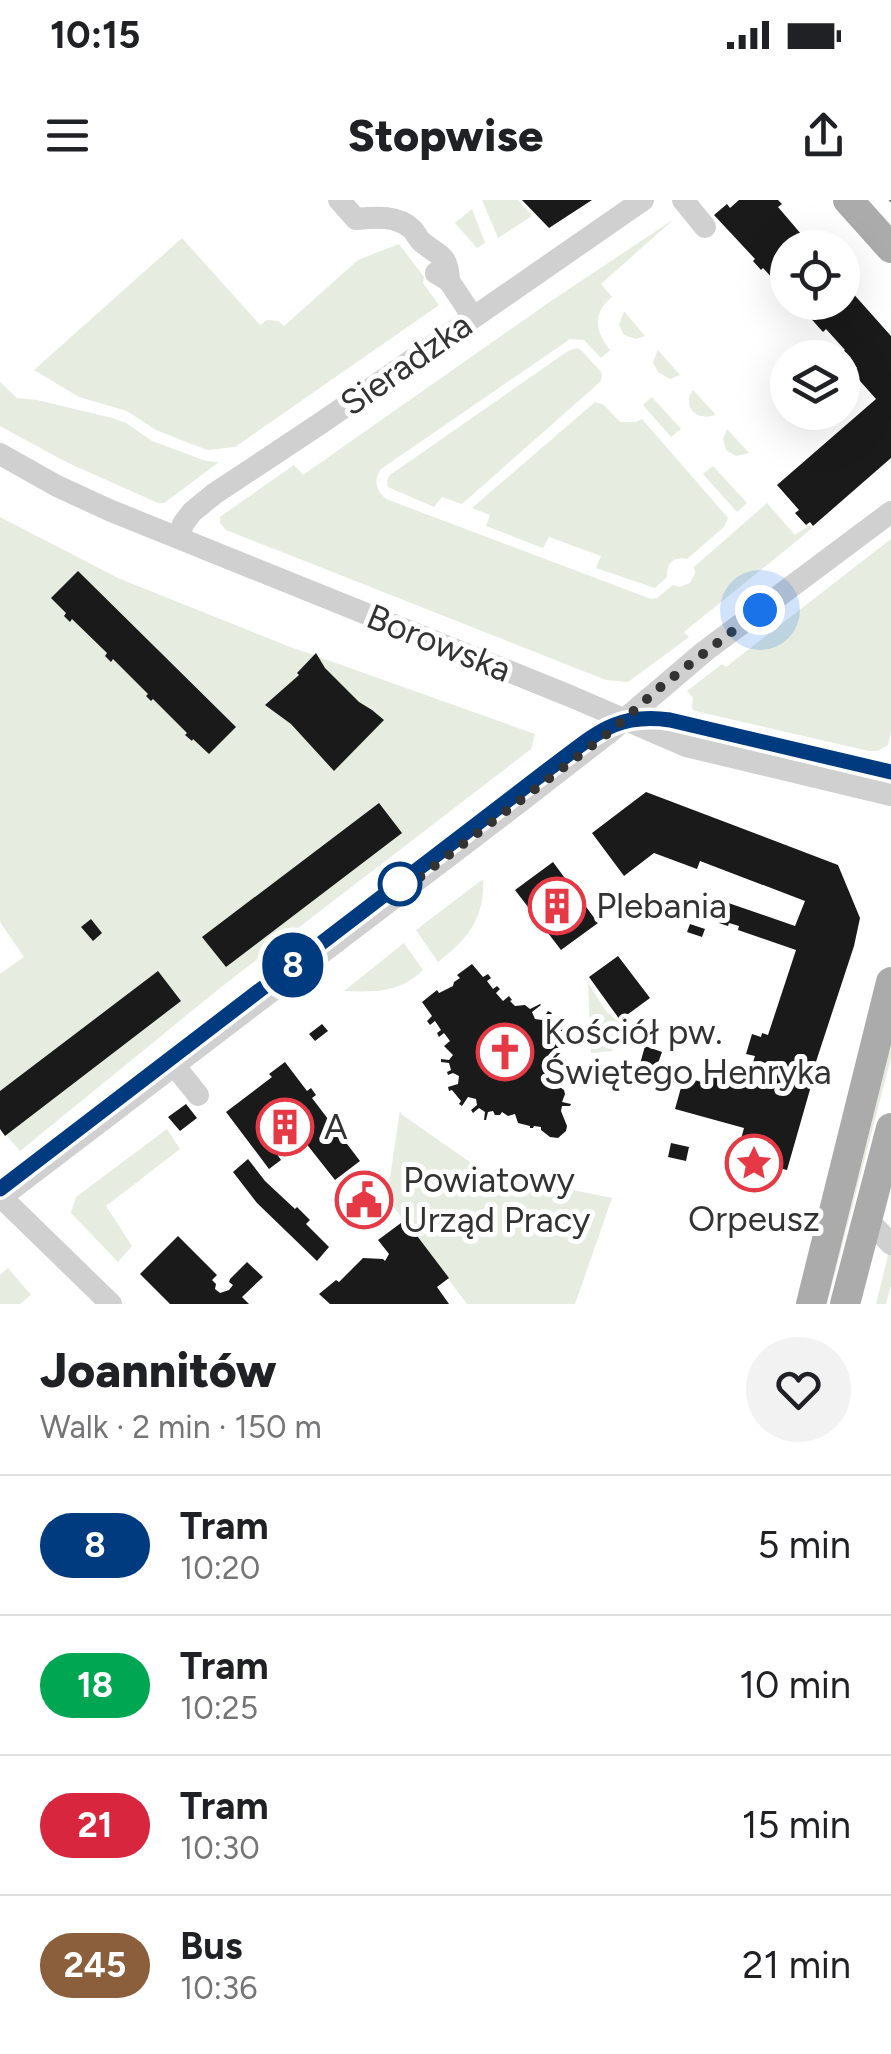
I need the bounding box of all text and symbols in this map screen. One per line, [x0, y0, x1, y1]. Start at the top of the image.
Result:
text: 10:15 [50, 12, 140, 58]
icon: menu [40, 108, 95, 163]
text: Stopwise [348, 108, 543, 162]
icon: share [796, 108, 851, 163]
map controls [770, 230, 860, 430]
button: locate [770, 230, 860, 320]
street label: Sieradzka [332, 304, 480, 424]
button: layers [770, 340, 860, 430]
your location [735, 585, 785, 635]
street label: Borowska [361, 595, 517, 691]
unlabelled marker [379, 863, 421, 905]
building icon: Plebania [527, 876, 587, 936]
place label: Plebania [596, 885, 727, 927]
line badge: 8 [260, 932, 326, 998]
text: 8 [282, 944, 304, 986]
place label: Kościół pw. Świętego Henryka [544, 1011, 832, 1093]
church icon: Kościół pw. Świętego Henryka [475, 1022, 535, 1082]
building icon: A [255, 1097, 315, 1157]
place label: A [324, 1106, 348, 1148]
place icon: Orpeusz [724, 1133, 784, 1193]
place label: Powiatowy Urząd Pracy [403, 1159, 591, 1241]
public building icon: Powiatowy Urząd Pracy [334, 1170, 394, 1230]
place label: Orpeusz [688, 1198, 820, 1240]
button: heart [746, 1337, 851, 1442]
text: Joannitów [40, 1341, 277, 1399]
text: Walk · 2 min · 150 m [40, 1408, 322, 1446]
text: Tram [180, 1503, 269, 1549]
text: 5 min [757, 1522, 851, 1568]
text: 8 [84, 1524, 106, 1566]
text: 10:20 [180, 1549, 260, 1587]
text: Tram [180, 1643, 269, 1689]
text: 10 min [739, 1662, 851, 1708]
text: 18 [77, 1664, 113, 1706]
text: 10:25 [180, 1689, 258, 1727]
text: Tram [180, 1783, 269, 1829]
text: 15 min [742, 1802, 851, 1848]
text: 21 [77, 1804, 113, 1846]
text: 10:30 [180, 1829, 260, 1867]
text: Bus [180, 1923, 243, 1969]
text: 21 min [742, 1942, 851, 1988]
text: 245 [64, 1944, 126, 1986]
text: 10:36 [180, 1969, 257, 2007]

